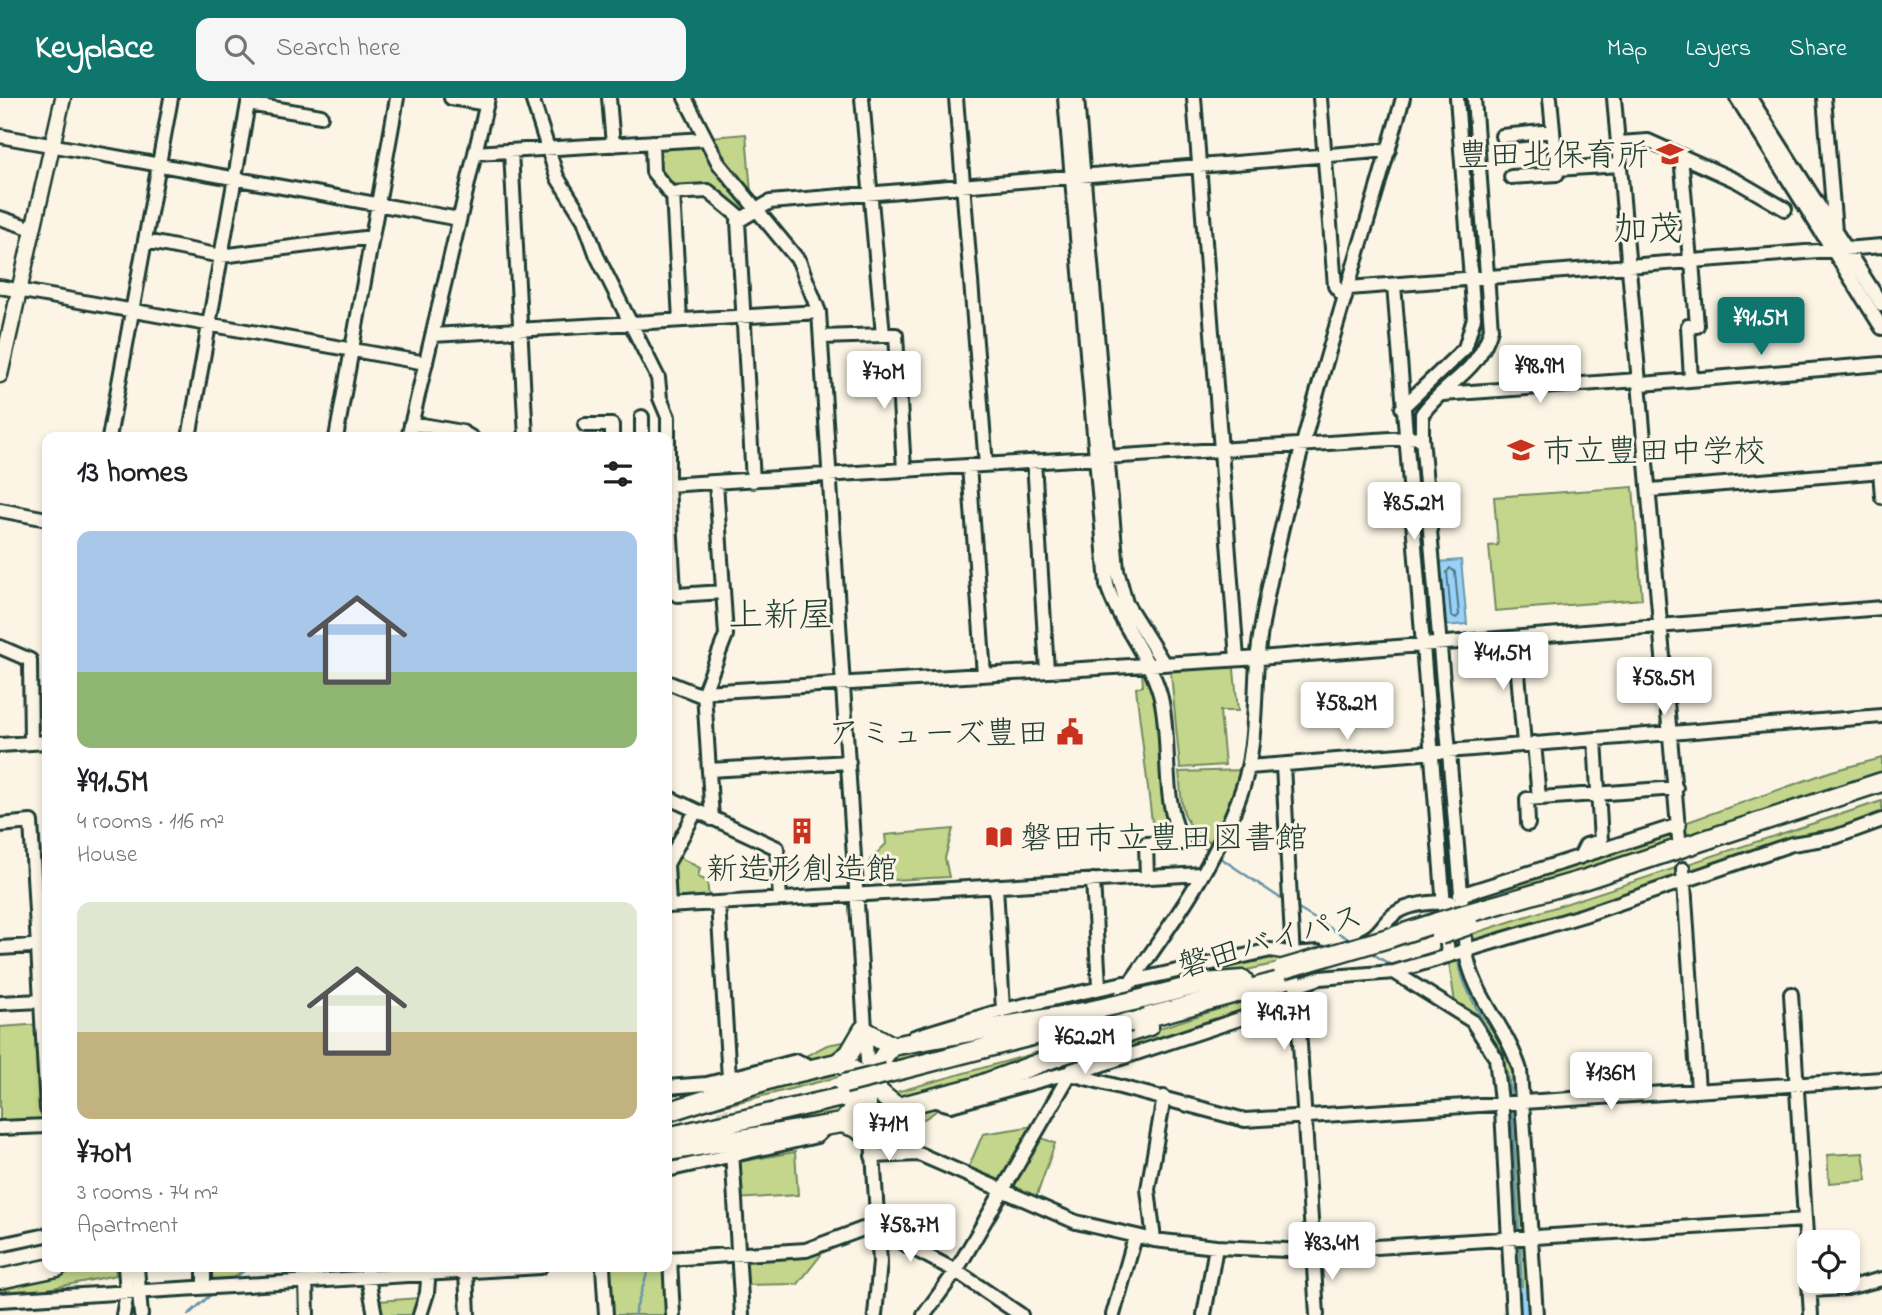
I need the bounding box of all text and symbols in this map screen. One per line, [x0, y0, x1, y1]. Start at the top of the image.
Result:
search box [196, 18, 686, 81]
text: Keyplace [35, 25, 154, 73]
icon: search [220, 30, 258, 68]
text: Search here [276, 30, 400, 68]
text: Map [1607, 32, 1647, 67]
text: Layers [1685, 32, 1751, 67]
text: Share [1789, 32, 1847, 67]
place label: 豊田北保育所 [1457, 134, 1649, 181]
school or university icon: 豊田北保育所 [1655, 139, 1685, 169]
district label: 加茂 [1613, 206, 1683, 257]
pin: ¥91.5M [1704, 298, 1818, 357]
text: ¥91.5M [1733, 303, 1789, 336]
pin: ¥98.9M [1483, 345, 1597, 405]
text: ¥98.9M [1515, 351, 1565, 384]
pin: ¥70M [843, 352, 925, 411]
text: ¥70M [863, 357, 905, 390]
place label: 市立豊田中学校 [1542, 430, 1766, 477]
school or university icon: 市立豊田中学校 [1506, 435, 1536, 465]
text: 13 homes [77, 452, 188, 496]
icon: filters [599, 455, 637, 493]
pin: ¥85.2M [1357, 482, 1471, 542]
text: ¥85.2M [1384, 488, 1444, 521]
icon: home [294, 577, 420, 703]
district label: 上新屋 [728, 592, 834, 643]
pin: ¥41.5M [1446, 632, 1560, 692]
text: ¥41.5M [1474, 638, 1532, 671]
pin: ¥58.5M [1607, 658, 1721, 717]
text: ¥58.5M [1633, 663, 1695, 696]
pin: ¥58.2M [1290, 682, 1404, 742]
text: ¥58.2M [1317, 688, 1377, 721]
place label: アミューズ豊田 [828, 712, 1049, 759]
public building icon: アミューズ豊田 [1055, 717, 1085, 747]
text: ¥91.5M [77, 762, 149, 806]
text: 4 rooms · 116 m² [77, 806, 224, 839]
building icon: 新造形創造館 [787, 816, 817, 846]
place label: 磐田市立豊田図書館 [1020, 817, 1308, 864]
library icon: 磐田市立豊田図書館 [984, 822, 1014, 852]
text: House [77, 839, 137, 872]
place label: 新造形創造館 [706, 848, 898, 895]
street label: 磐田バイパス [1173, 894, 1369, 992]
icon: home [294, 948, 420, 1074]
pin: ¥49.7M [1227, 992, 1341, 1052]
text: ¥49.7M [1257, 998, 1311, 1031]
pin: ¥62.2M [1028, 1016, 1142, 1076]
text: ¥62.2M [1055, 1022, 1115, 1055]
pin: ¥136M [1562, 1052, 1660, 1112]
text: ¥136M [1586, 1058, 1636, 1091]
pin: ¥71M [848, 1104, 930, 1163]
text: ¥71M [869, 1109, 909, 1142]
text: ¥70M [77, 1133, 132, 1177]
text: 3 rooms · 74 m² [77, 1177, 219, 1210]
pin: ¥58.7M [853, 1204, 967, 1264]
text: Apartment [77, 1210, 178, 1243]
text: ¥58.7M [881, 1210, 939, 1243]
pin: ¥83.4M [1275, 1222, 1389, 1282]
text: ¥83.4M [1304, 1228, 1360, 1261]
map controls [1797, 1230, 1860, 1293]
button: locate [1797, 1230, 1860, 1293]

